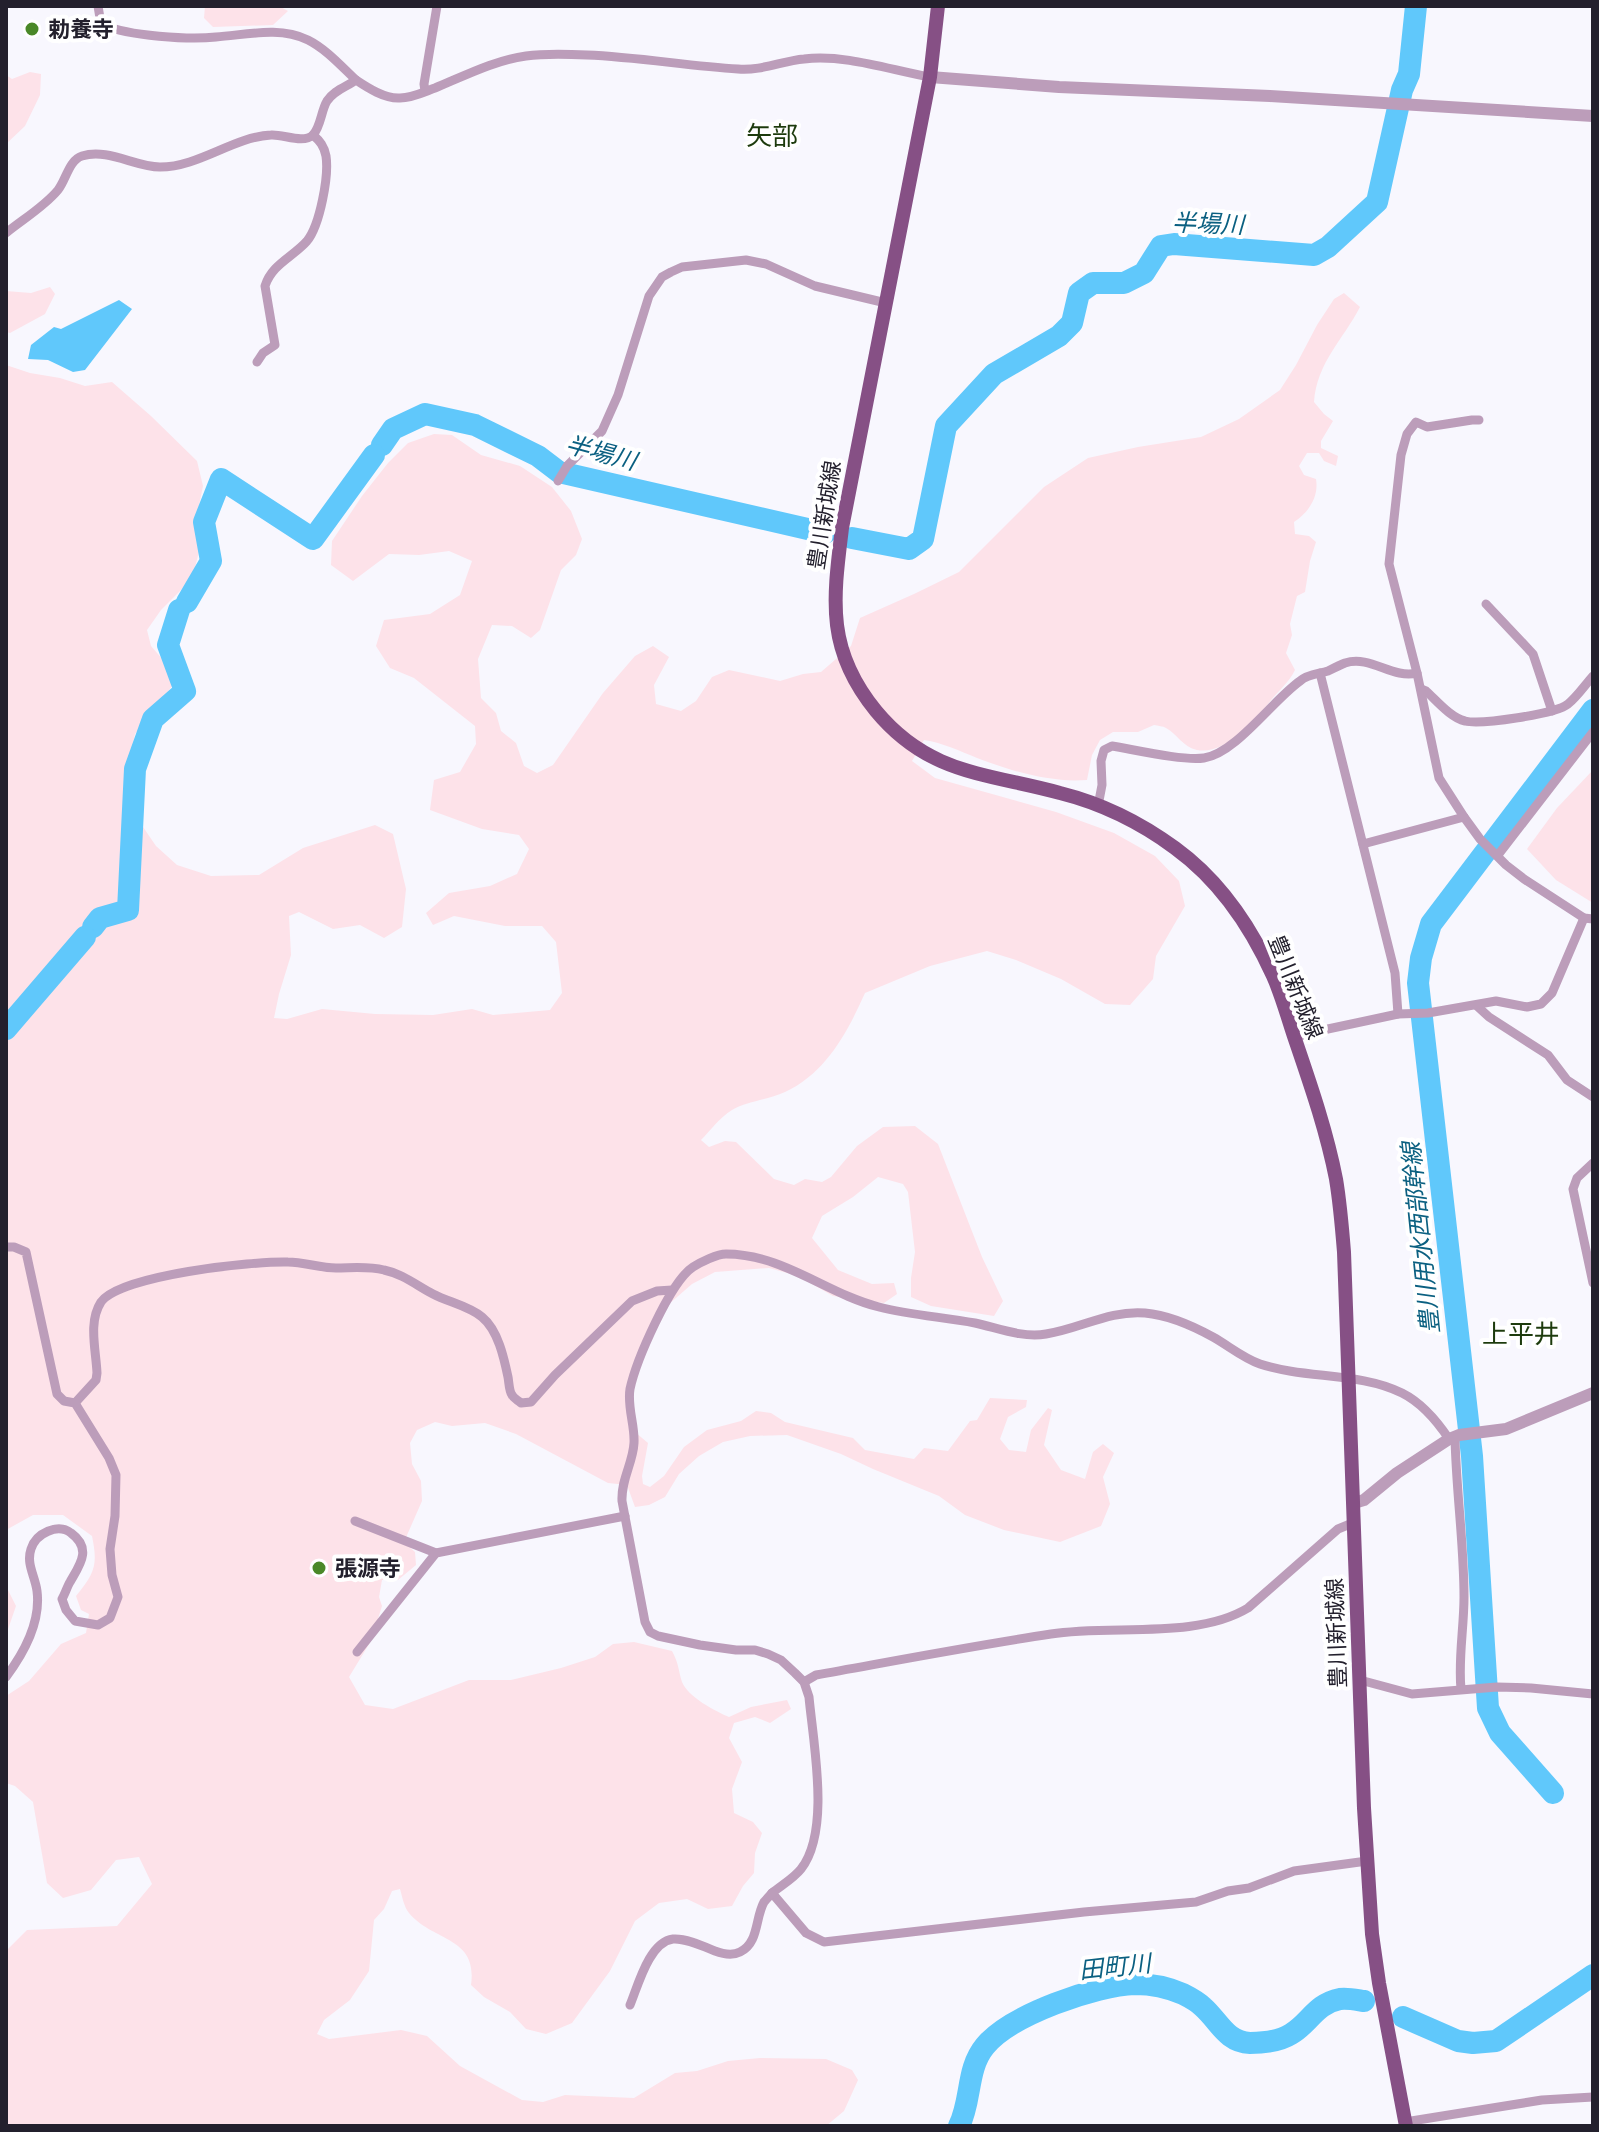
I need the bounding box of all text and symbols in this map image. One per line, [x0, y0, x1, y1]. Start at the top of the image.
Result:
place label: 勅養寺 [48, 16, 114, 43]
marker: 勅養寺 [23, 20, 41, 38]
district label: 矢部 [746, 121, 798, 152]
water label: 半場川 [1172, 209, 1247, 239]
water label: 半場川 [563, 430, 642, 477]
street label: 豊川新城線 [803, 459, 846, 572]
street label: 豊川新城線 [1262, 931, 1329, 1043]
water label: 豊川用水西部幹線 [1397, 1138, 1445, 1335]
district label: 上平井 [1482, 1319, 1560, 1350]
place label: 張源寺 [335, 1555, 401, 1582]
marker: 張源寺 [310, 1559, 328, 1577]
street label: 豊川新城線 [1321, 1578, 1352, 1688]
water label: 田町川 [1078, 1949, 1155, 1985]

